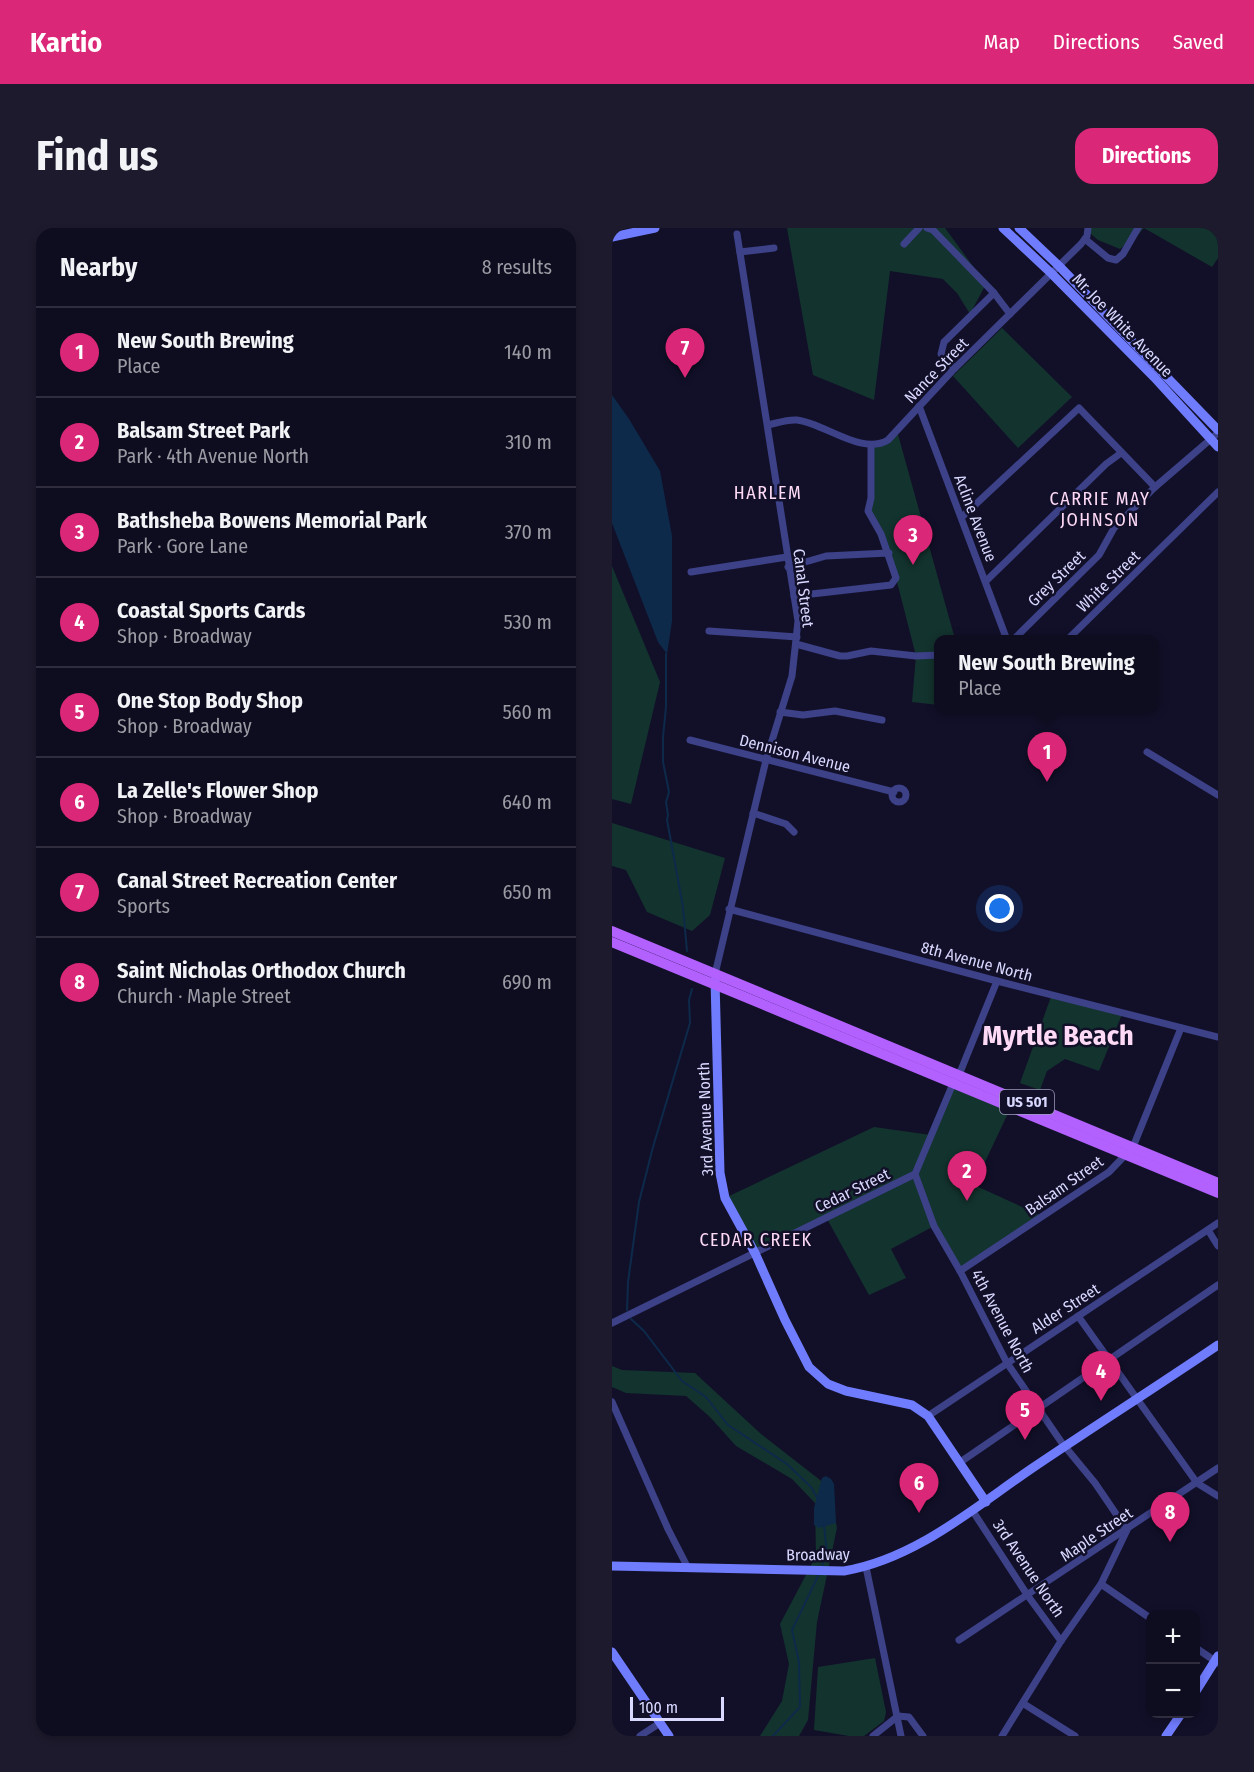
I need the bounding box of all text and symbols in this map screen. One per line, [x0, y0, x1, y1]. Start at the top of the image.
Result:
text: Kartio [30, 26, 102, 59]
text: Map [983, 29, 1020, 55]
text: Directions [1053, 29, 1140, 55]
text: Saved [1173, 29, 1224, 55]
button: Directions [1075, 128, 1218, 184]
text: Find us [36, 131, 158, 181]
text: Nearby [60, 252, 137, 283]
text: 8 results [482, 255, 552, 279]
street label: Mr. Joe White Avenue [1068, 270, 1177, 381]
text: New South Brewing [117, 327, 294, 354]
pin: 7 [666, 328, 704, 378]
street label: Nance Street [901, 333, 973, 407]
text: 1 [75, 340, 84, 364]
text: 140 m [504, 340, 552, 364]
text: Place [117, 354, 160, 378]
text: Balsam Street Park [117, 417, 290, 444]
text: 2 [75, 430, 84, 454]
text: 310 m [505, 430, 552, 454]
text: Park · 4th Avenue North [117, 444, 309, 468]
street label: Acline Avenue [950, 472, 1001, 564]
district label: HARLEM [734, 482, 802, 504]
district label: CARRIE MAY JOHNSON [1050, 488, 1150, 531]
text: Bathsheba Bowens Memorial Park [117, 507, 427, 534]
pin: 3 [894, 516, 932, 565]
text: 3 [75, 520, 84, 544]
text: 370 m [505, 520, 552, 544]
text: Park · Gore Lane [117, 534, 248, 558]
street label: Grey Street [1024, 546, 1090, 610]
street label: White Street [1073, 546, 1144, 616]
street label: Canal Street [789, 548, 818, 629]
text: Coastal Sports Cards [117, 597, 305, 624]
text: 4 [74, 610, 85, 634]
text: 530 m [503, 610, 552, 634]
text: Shop · Broadway [117, 624, 252, 648]
popup [934, 635, 1159, 713]
text: New South Brewing [958, 649, 1135, 676]
text: Place [958, 676, 1002, 700]
text: One Stop Body Shop [117, 687, 303, 714]
text: 5 [75, 700, 84, 724]
text: 560 m [502, 700, 552, 724]
text: Shop · Broadway [117, 714, 252, 738]
street label: Dennison Avenue [737, 731, 852, 776]
pin: 1 [1028, 732, 1066, 782]
text: La Zelle's Flower Shop [117, 777, 319, 804]
text: 6 [74, 790, 85, 814]
text: 640 m [502, 790, 552, 814]
text: Shop · Broadway [117, 804, 252, 828]
text: Canal Street Recreation Center [117, 867, 397, 894]
text: 7 [75, 880, 84, 904]
text: 650 m [503, 880, 552, 904]
text: Sports [117, 894, 170, 918]
your location [985, 894, 1014, 923]
street label: 8th Avenue North [919, 937, 1035, 985]
text: Saint Nicholas Orthodox Church [117, 957, 406, 984]
text: 8 [74, 970, 85, 994]
text: 690 m [502, 970, 552, 994]
text: Church · Maple Street [117, 984, 291, 1008]
district label: Myrtle Beach [982, 1019, 1134, 1052]
street label: 3rd Avenue North [694, 1062, 717, 1176]
road number: US 501 [1000, 1090, 1054, 1114]
street label: Balsam Street [1022, 1151, 1107, 1219]
pin: 2 [948, 1152, 986, 1201]
street label: Cedar Street [812, 1164, 893, 1217]
district label: CEDAR CREEK [699, 1229, 813, 1251]
street label: 4th Avenue North [967, 1266, 1038, 1376]
street label: Alder Street [1028, 1279, 1104, 1338]
pin: 4 [1082, 1352, 1120, 1401]
pin: 5 [1006, 1390, 1044, 1440]
pin: 6 [900, 1464, 938, 1513]
pin: 8 [1150, 1492, 1190, 1542]
street label: Maple Street [1057, 1503, 1137, 1565]
street label: 3rd Avenue North [989, 1516, 1068, 1621]
street label: Broadway [786, 1544, 851, 1565]
map controls [1146, 1610, 1200, 1718]
button: + [1146, 1610, 1200, 1664]
button: − [1146, 1664, 1200, 1718]
scale bar [630, 1694, 724, 1722]
text: 100 m [639, 1698, 678, 1717]

